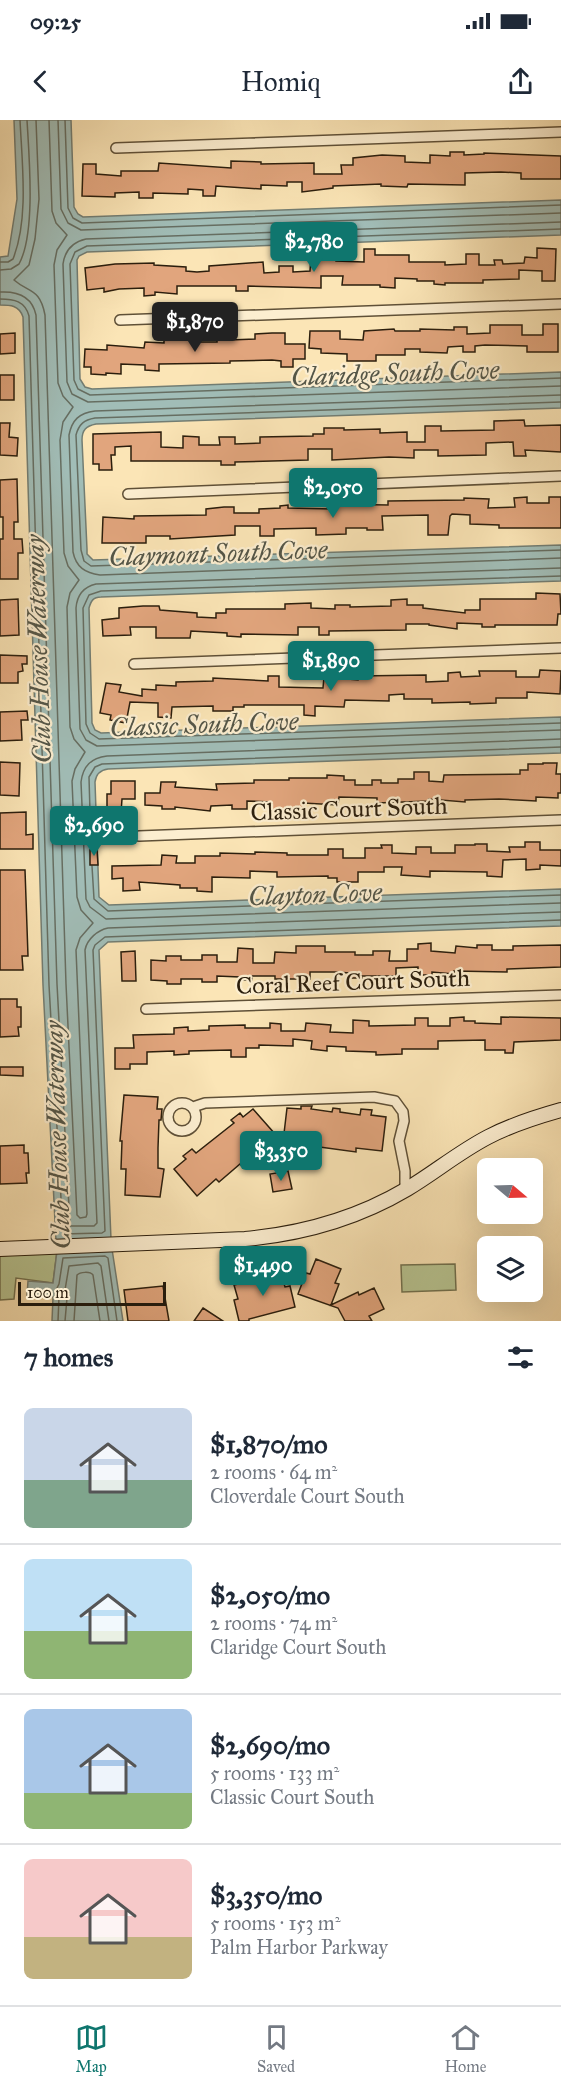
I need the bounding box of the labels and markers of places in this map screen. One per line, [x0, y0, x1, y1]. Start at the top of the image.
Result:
pin: $2,780 [265, 222, 363, 273]
pin: $1,870 [146, 302, 244, 353]
pin: $2,050 [284, 468, 382, 519]
pin: $1,890 [282, 641, 380, 692]
pin: $2,690 [45, 806, 143, 857]
pin: $3,350 [232, 1131, 330, 1182]
pin: $1,490 [214, 1246, 312, 1297]

